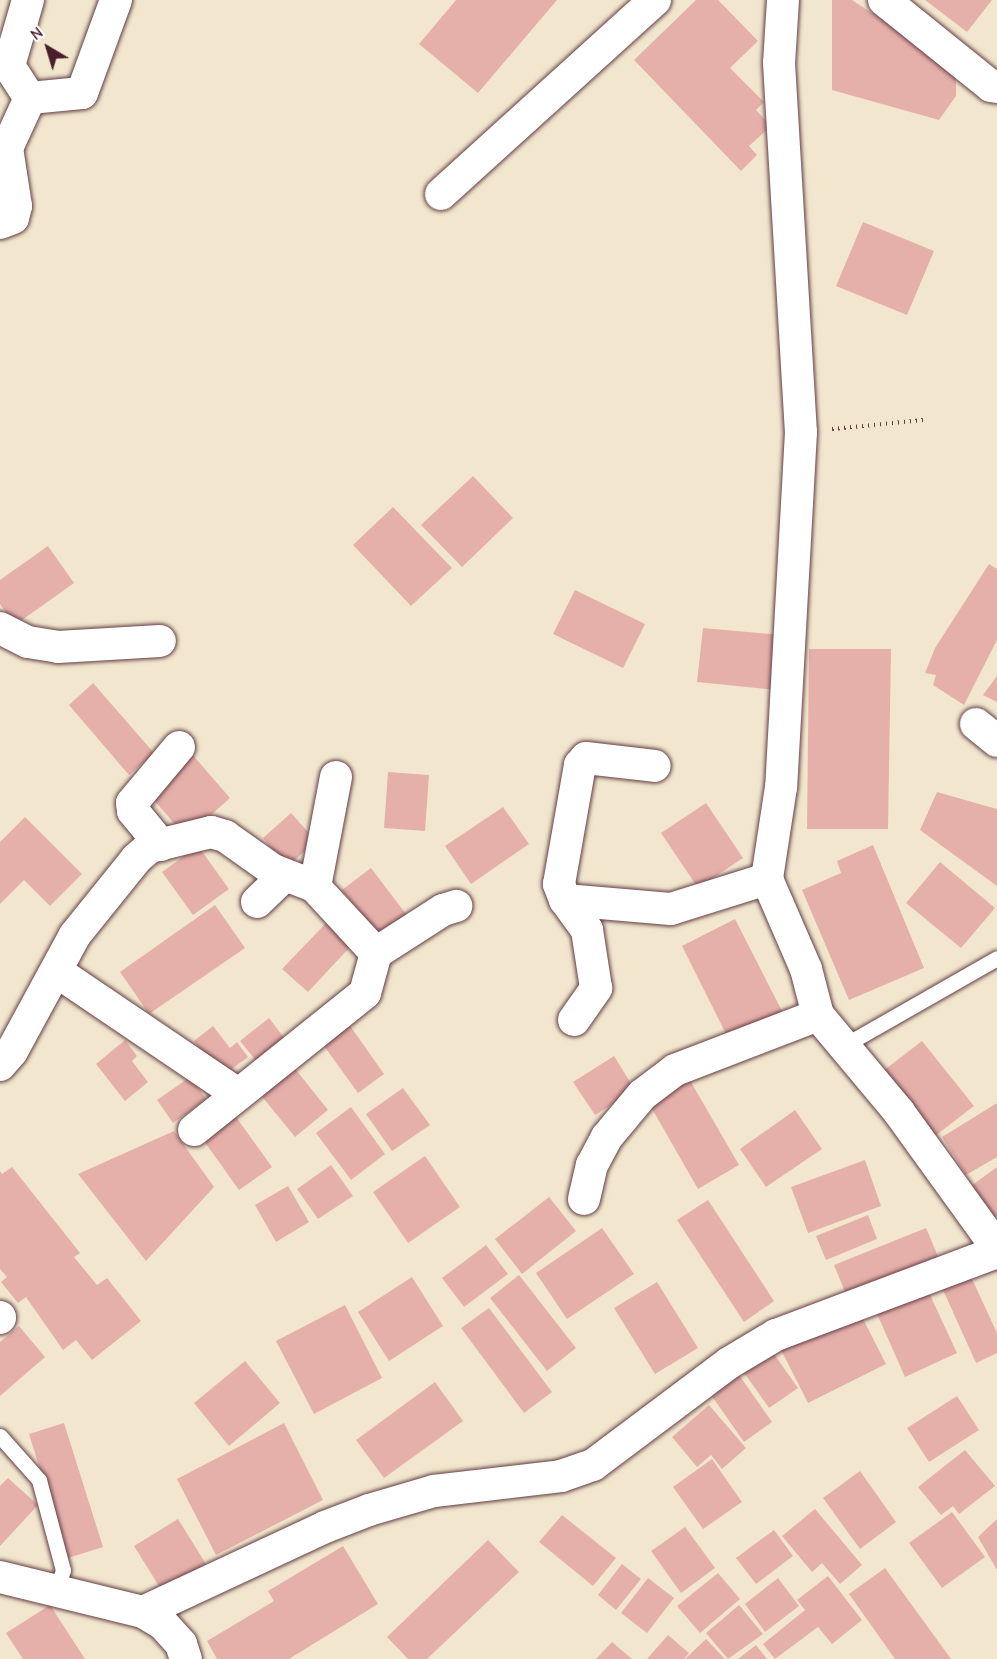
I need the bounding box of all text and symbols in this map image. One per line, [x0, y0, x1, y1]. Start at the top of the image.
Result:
north arrow [18, 18, 78, 78]
text: N [27, 24, 47, 44]

